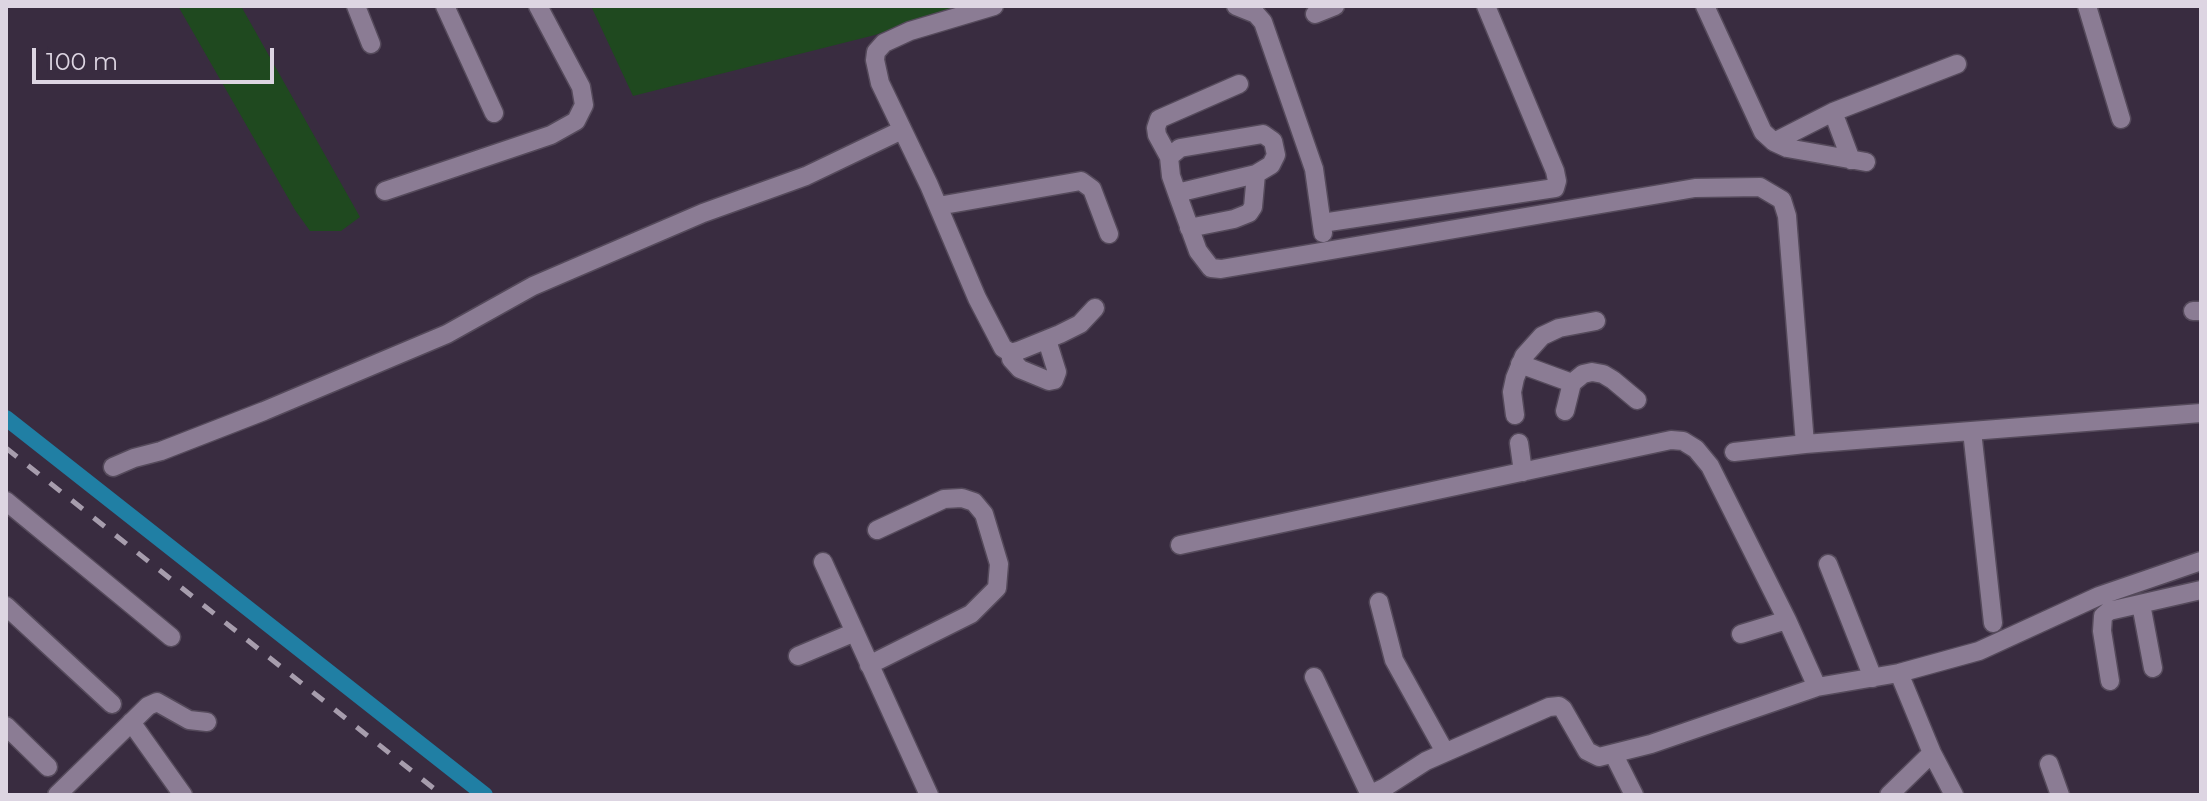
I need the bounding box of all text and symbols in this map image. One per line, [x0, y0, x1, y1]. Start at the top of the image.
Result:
scale bar [36, 32, 278, 82]
text: 100 m [46, 47, 118, 76]

